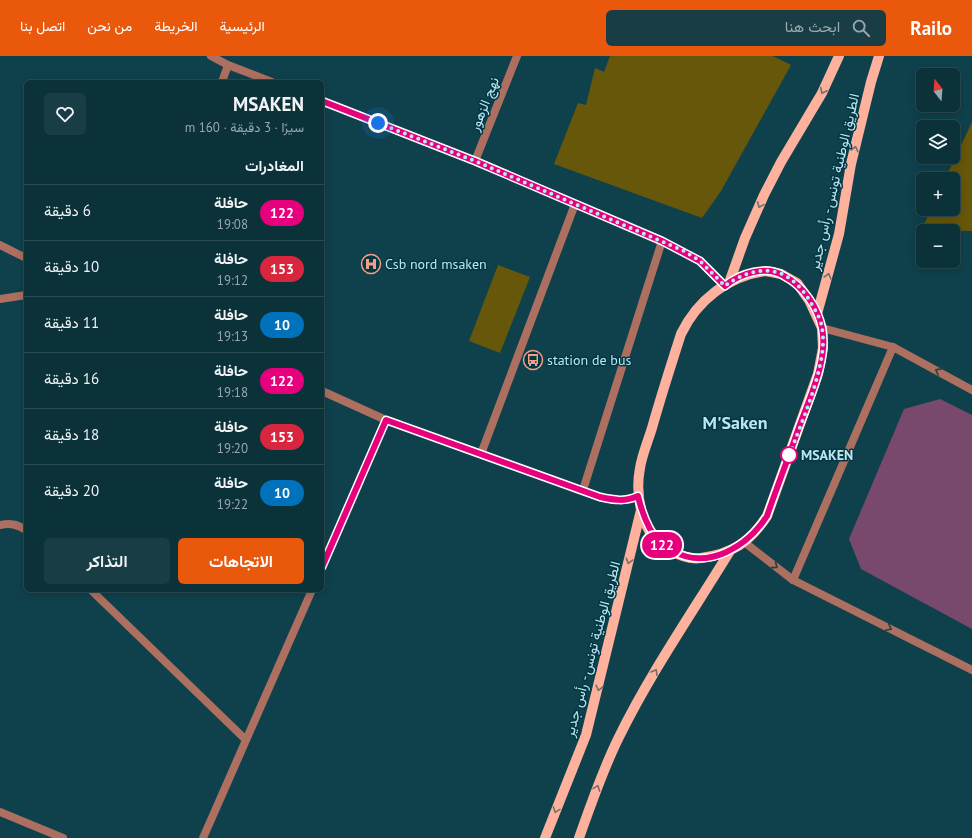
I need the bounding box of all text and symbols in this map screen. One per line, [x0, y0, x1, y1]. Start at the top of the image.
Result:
search box [606, 10, 886, 46]
text: Railo [910, 16, 952, 40]
text: اتصل بنا [20, 17, 65, 35]
text: من نحن [87, 17, 132, 35]
text: الخريطة [154, 17, 197, 35]
text: الرئيسية [219, 17, 265, 35]
text: ابحث هنا [785, 17, 840, 36]
icon: search [850, 17, 872, 39]
north arrow [916, 68, 960, 112]
map controls [916, 68, 960, 268]
street label: نهج الزهور [465, 74, 505, 135]
one-way arrow [820, 87, 828, 95]
text: MSAKEN [233, 92, 304, 116]
street label: الطريق الوطنية تونس - رأس جدير [805, 92, 863, 273]
button: heart [44, 93, 86, 135]
your location [368, 113, 388, 133]
text: سيرًا · 3 دقيقة · 160 m [185, 119, 304, 136]
button: layers [916, 120, 960, 164]
one-way arrow [850, 146, 858, 152]
text: المغادرات [245, 156, 304, 175]
button: + [916, 172, 960, 216]
text: حافلة [214, 193, 248, 212]
text: 6 دقيقة [44, 201, 91, 220]
one-way arrow [756, 201, 764, 208]
text: 122 [270, 204, 294, 222]
text: 19:08 [217, 216, 248, 233]
button: − [916, 224, 960, 268]
text: حافلة [214, 249, 248, 268]
hospital icon: Csb nord msaken [360, 253, 382, 275]
place label: Csb nord msaken [385, 255, 487, 273]
text: 10 دقيقة [44, 257, 99, 276]
text: 153 [270, 260, 294, 278]
text: 19:12 [217, 272, 248, 289]
one-way arrow [823, 273, 831, 279]
text: حافلة [214, 305, 248, 324]
text: 11 دقيقة [44, 313, 99, 332]
text: 10 [274, 316, 290, 334]
text: 19:13 [217, 328, 248, 345]
bus stop icon: station de bus [522, 349, 544, 371]
place label: station de bus [547, 351, 631, 369]
text: حافلة [214, 361, 248, 380]
text: 16 دقيقة [44, 369, 99, 388]
one-way arrow [934, 369, 942, 376]
text: 122 [270, 372, 294, 390]
text: 19:18 [217, 384, 248, 401]
district label: M'Saken [702, 411, 768, 434]
text: حافلة [214, 417, 248, 436]
text: 18 دقيقة [44, 425, 99, 444]
text: 153 [270, 428, 294, 446]
text: 19:20 [217, 440, 248, 457]
marker: MSAKEN [780, 446, 798, 464]
place label: MSAKEN [801, 446, 853, 464]
text: حافلة [214, 473, 248, 492]
text: 20 دقيقة [44, 481, 99, 500]
text: 10 [274, 484, 290, 502]
text: 19:22 [217, 496, 248, 513]
line badge: 122 [639, 532, 685, 558]
text: 122 [650, 536, 674, 554]
button: التذاكر [44, 538, 170, 584]
button: الاتجاهات [178, 538, 304, 584]
one-way arrow [625, 558, 634, 565]
street label: الطريق الوطنية تونس - رأس جدير [560, 559, 624, 740]
one-way arrow [770, 561, 777, 568]
one-way arrow [884, 623, 892, 631]
one-way arrow [650, 669, 657, 676]
one-way arrow [595, 685, 603, 691]
one-way arrow [592, 785, 600, 792]
one-way arrow [553, 807, 561, 814]

